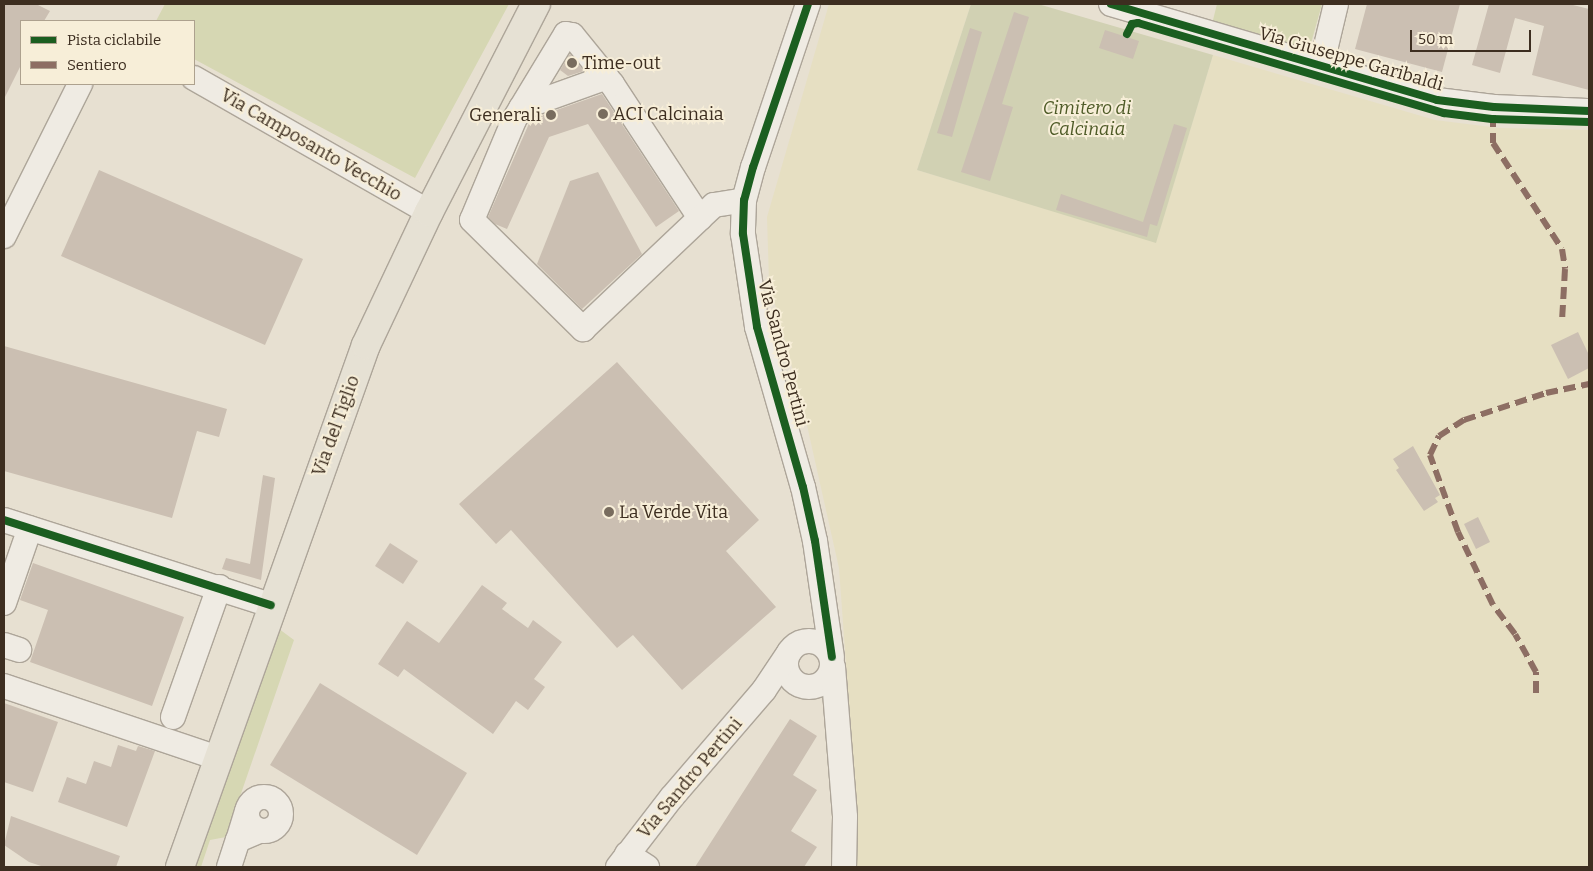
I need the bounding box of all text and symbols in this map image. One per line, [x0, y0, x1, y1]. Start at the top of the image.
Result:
legend [20, 20, 195, 85]
scale bar [1413, 20, 1534, 52]
street label: Via Giuseppe Garibaldi [1256, 22, 1446, 96]
text: 50 m [1418, 30, 1453, 48]
text: Pista ciclabile [67, 31, 161, 49]
place label: Time-out [582, 52, 661, 74]
text: Sentiero [67, 56, 127, 74]
marker: Time-out [566, 57, 578, 69]
street label: Via Camposanto Vecchio [217, 84, 405, 206]
park label: Cimitero di Calcinaia [1043, 98, 1131, 140]
place label: ACI Calcinaia [613, 103, 724, 125]
place label: Generali [469, 104, 541, 126]
marker: ACI Calcinaia [597, 108, 609, 120]
marker: Generali [545, 109, 557, 121]
street label: Via Sandro Pertini [753, 277, 813, 429]
street label: Via del Tiglio [308, 373, 364, 479]
place label: La Verde Vita [619, 501, 728, 523]
marker: La Verde Vita [603, 506, 615, 518]
street label: Via Sandro Pertini [633, 713, 747, 843]

